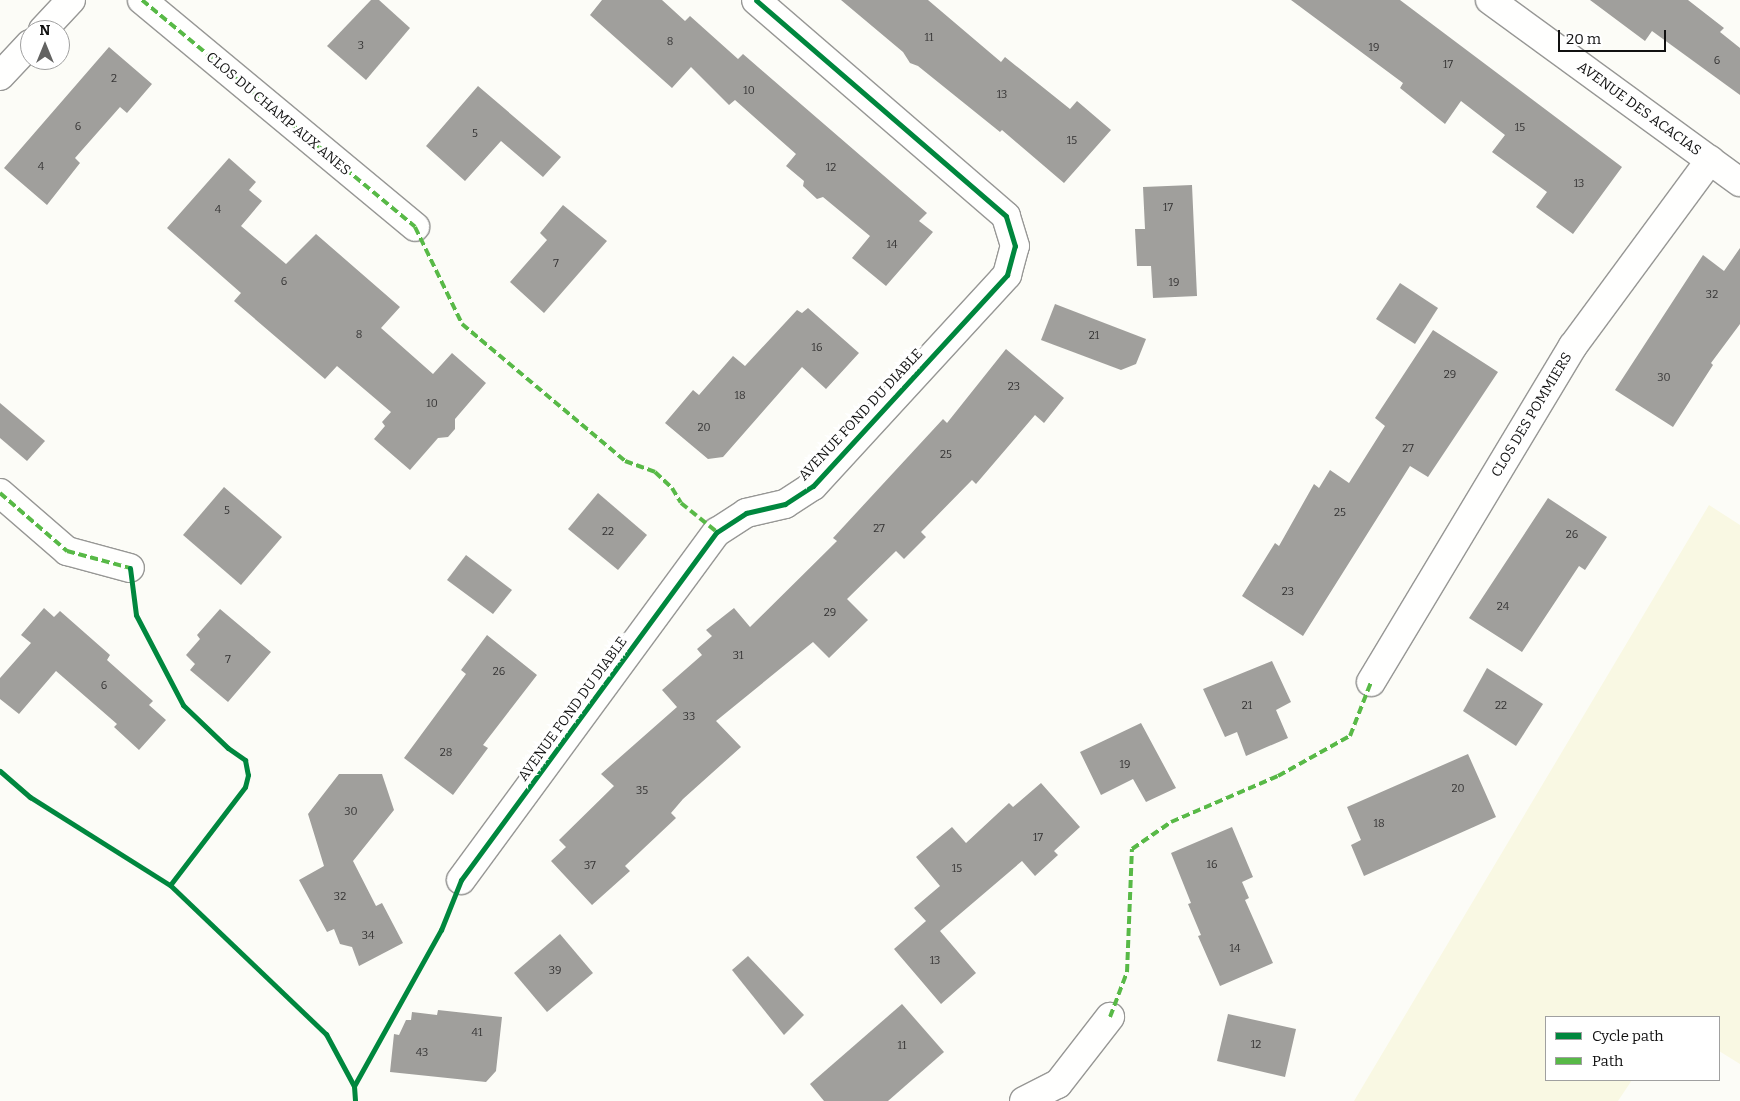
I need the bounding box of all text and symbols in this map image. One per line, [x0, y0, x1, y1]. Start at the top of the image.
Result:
north arrow [20, 20, 70, 70]
scale bar [1560, 20, 1668, 52]
text: N [40, 22, 50, 39]
text: 20 m [1566, 30, 1601, 48]
house number: 11 [925, 31, 933, 45]
house number: 8 [667, 35, 673, 49]
house number: 3 [358, 39, 364, 53]
house number: 19 [1369, 41, 1379, 55]
street label: CLOS DU CHAMP AUX ANES [202, 49, 354, 179]
house number: 6 [1714, 54, 1720, 68]
house number: 17 [1443, 58, 1453, 72]
street label: AVENUE DES ACACIAS [1574, 59, 1704, 159]
house number: 2 [111, 72, 117, 86]
house number: 10 [743, 84, 755, 98]
house number: 13 [997, 88, 1007, 102]
house number: 6 [75, 120, 81, 134]
house number: 15 [1515, 121, 1525, 135]
house number: 5 [472, 127, 478, 141]
house number: 15 [1067, 134, 1077, 148]
house number: 4 [38, 160, 44, 174]
house number: 12 [826, 161, 836, 175]
house number: 13 [1574, 177, 1584, 191]
house number: 17 [1163, 201, 1173, 215]
house number: 4 [215, 203, 221, 217]
house number: 14 [887, 238, 897, 252]
house number: 7 [553, 257, 559, 271]
house number: 6 [281, 275, 287, 289]
house number: 19 [1169, 276, 1179, 290]
house number: 32 [1706, 288, 1718, 302]
house number: 8 [356, 328, 362, 342]
house number: 21 [1089, 329, 1099, 343]
house number: 16 [812, 341, 822, 355]
street label: AVENUE FOND DU DIABLE [796, 346, 926, 484]
street label: CLOS DES POMMIERS [1488, 350, 1576, 480]
house number: 29 [1444, 368, 1456, 382]
house number: 30 [1657, 371, 1671, 385]
house number: 23 [1008, 380, 1020, 394]
house number: 18 [734, 389, 746, 403]
house number: 10 [426, 397, 438, 411]
house number: 20 [697, 421, 711, 435]
house number: 27 [1402, 442, 1414, 456]
house number: 25 [940, 448, 952, 462]
house number: 5 [224, 504, 230, 518]
house number: 25 [1334, 506, 1346, 520]
house number: 27 [873, 522, 885, 536]
house number: 22 [602, 525, 614, 539]
house number: 26 [1566, 528, 1578, 542]
house number: 23 [1282, 585, 1294, 599]
house number: 24 [1497, 600, 1509, 614]
house number: 29 [824, 606, 836, 620]
street label: AVENUE FOND DU DIABLE [515, 634, 631, 784]
house number: 31 [733, 649, 743, 663]
house number: 7 [225, 653, 231, 667]
house number: 26 [493, 665, 505, 679]
house number: 6 [101, 679, 107, 693]
house number: 21 [1242, 699, 1252, 713]
house number: 22 [1495, 699, 1507, 713]
house number: 33 [683, 710, 695, 724]
house number: 28 [440, 746, 452, 760]
house number: 19 [1120, 758, 1130, 772]
house number: 20 [1451, 782, 1465, 796]
house number: 35 [636, 784, 648, 798]
house number: 30 [344, 805, 358, 819]
house number: 18 [1373, 817, 1385, 831]
house number: 17 [1033, 831, 1043, 845]
house number: 16 [1207, 858, 1217, 872]
house number: 37 [584, 859, 596, 873]
house number: 15 [952, 862, 962, 876]
house number: 32 [334, 890, 346, 904]
house number: 34 [362, 929, 374, 943]
house number: 14 [1230, 942, 1240, 956]
house number: 13 [930, 954, 940, 968]
house number: 39 [549, 964, 561, 978]
legend [1545, 1016, 1720, 1081]
house number: 41 [472, 1026, 482, 1040]
text: Cycle path [1592, 1027, 1664, 1045]
house number: 12 [1251, 1038, 1261, 1052]
house number: 11 [898, 1039, 906, 1053]
house number: 43 [416, 1046, 428, 1060]
text: Path [1592, 1052, 1623, 1070]

